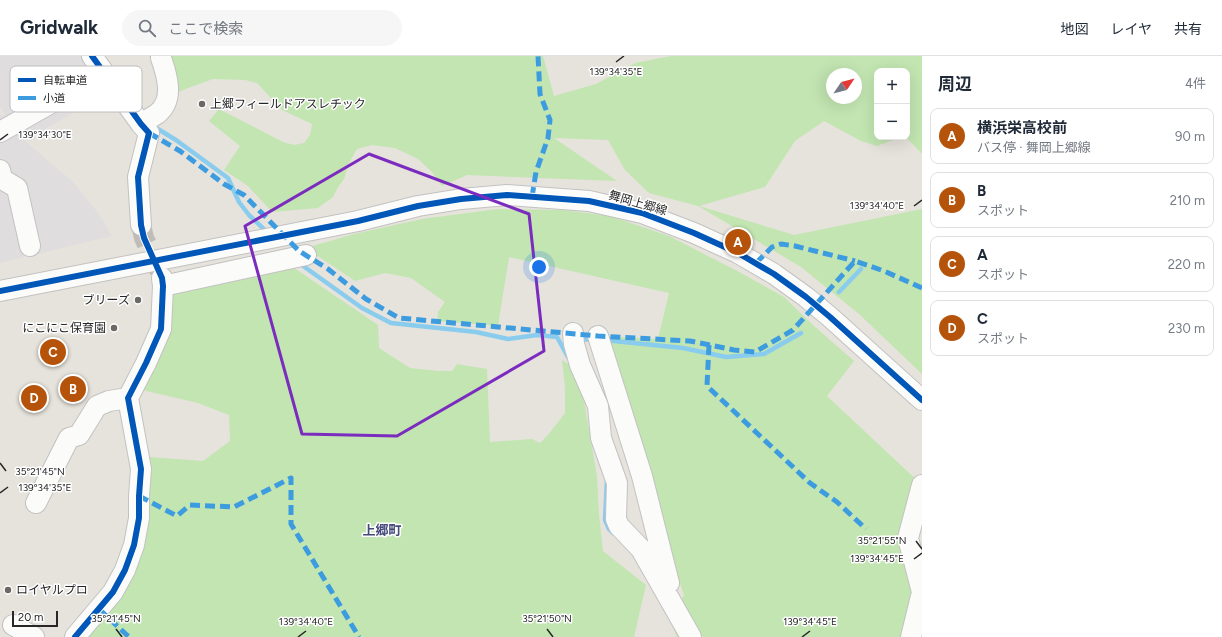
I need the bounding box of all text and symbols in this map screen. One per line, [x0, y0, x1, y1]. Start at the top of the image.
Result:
search box [122, 10, 402, 46]
text: Gridwalk [20, 16, 98, 39]
icon: search [136, 17, 158, 39]
text: ここで検索 [168, 20, 243, 38]
text: 地図 [1060, 21, 1088, 38]
text: レイヤ [1110, 21, 1152, 38]
text: 共有 [1174, 21, 1202, 38]
text: 139°34'35"E [590, 65, 643, 78]
legend [10, 66, 142, 112]
north arrow [826, 68, 862, 104]
map controls [874, 68, 910, 140]
button: + [874, 68, 910, 104]
text: 自転車道 [43, 74, 87, 87]
text: 周辺 [938, 74, 972, 94]
text: 4件 [1185, 76, 1206, 91]
text: 小道 [43, 92, 65, 105]
place label: 上郷フィールドアスレチック [210, 97, 366, 111]
marker: 上郷フィールドアスレチック [197, 99, 207, 109]
button: − [874, 104, 910, 140]
text: 横浜栄高校前 [977, 119, 1067, 137]
text: 139°34'30"E [18, 128, 72, 141]
text: A [947, 129, 957, 144]
text: 90 m [1175, 129, 1205, 144]
text: バス停 · 舞岡上郷線 [977, 140, 1091, 155]
text: B [977, 182, 986, 200]
street label: 舞岡上郷線 [607, 188, 669, 218]
text: B [948, 193, 956, 208]
text: 210 m [1170, 193, 1205, 208]
text: 139°34'40"E [850, 199, 904, 212]
text: スポット [977, 203, 1029, 218]
pin: A [725, 227, 751, 257]
text: A [977, 246, 988, 264]
your location [529, 257, 549, 277]
text: C [947, 257, 957, 272]
text: 220 m [1168, 257, 1205, 272]
text: スポット [977, 267, 1029, 282]
place label: ブリーズ [83, 293, 130, 307]
marker: ブリーズ [133, 295, 143, 305]
text: C [977, 310, 988, 328]
place label: にこにこ保育園 [22, 321, 106, 335]
text: D [947, 321, 957, 336]
text: 230 m [1168, 321, 1205, 336]
marker: にこにこ保育園 [109, 323, 119, 333]
text: スポット [977, 331, 1029, 346]
pin: C [40, 337, 66, 367]
pin: B [60, 374, 86, 404]
pin: D [21, 383, 47, 413]
text: 35°21'45"N [15, 465, 65, 478]
text: 139°34'35"E [19, 481, 72, 494]
district label: 上郷町 [362, 523, 402, 538]
text: 35°21'55"N [857, 534, 907, 547]
text: 139°34'45"E [850, 552, 904, 565]
place label: ロイヤルプロ [16, 583, 88, 597]
marker: ロイヤルプロ [3, 585, 13, 595]
scale bar [12, 609, 58, 628]
text: 20 m [18, 611, 43, 624]
text: 35°21'45"N [91, 612, 141, 625]
text: 35°21'50"N [522, 612, 572, 625]
text: 139°34'40"E [279, 615, 333, 628]
text: 139°34'45"E [783, 615, 837, 628]

